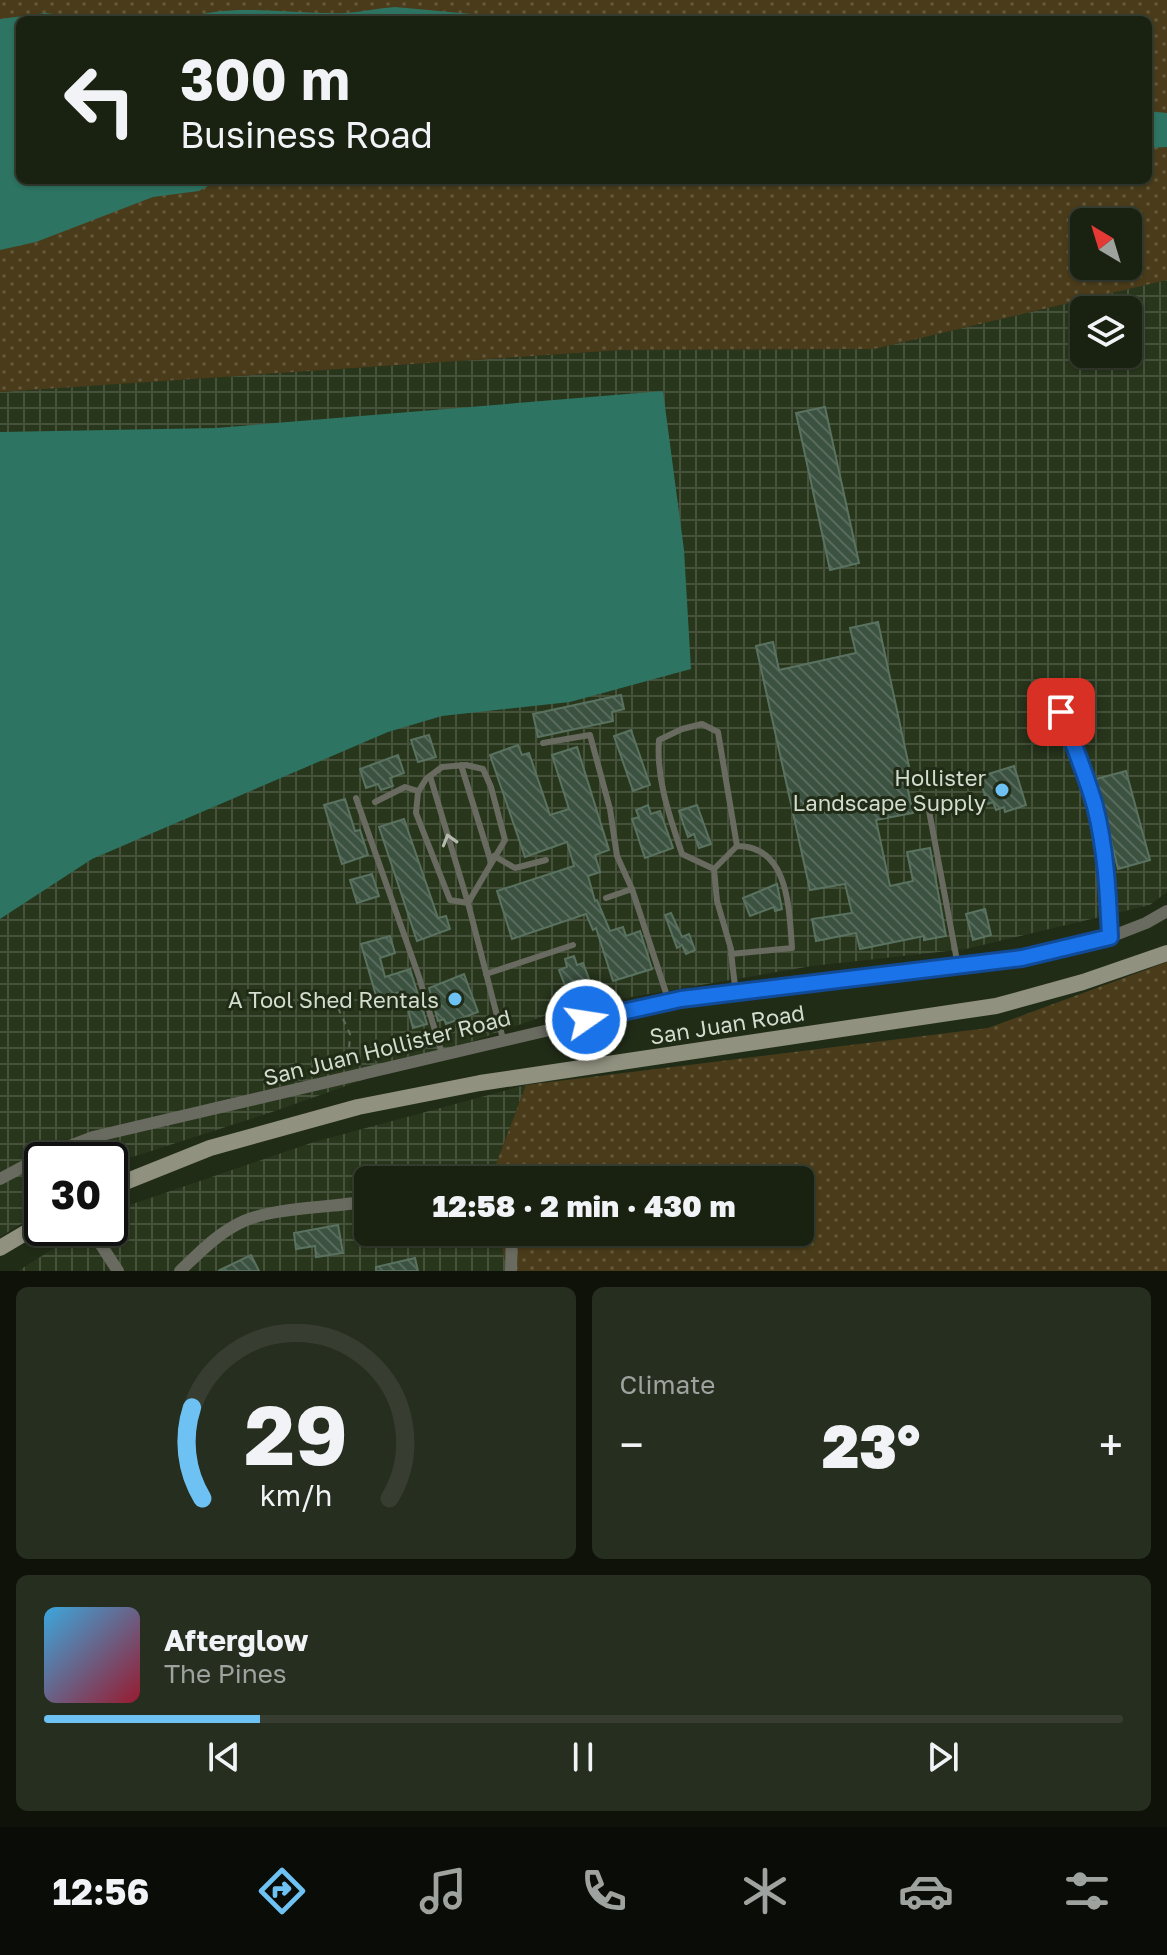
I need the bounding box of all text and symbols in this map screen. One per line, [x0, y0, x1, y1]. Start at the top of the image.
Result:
text: 300 m [180, 45, 350, 112]
icon: left [48, 48, 152, 152]
text: Business Road [180, 113, 433, 156]
north arrow [1070, 208, 1142, 280]
map controls [1070, 208, 1142, 368]
button: layers [1070, 296, 1142, 368]
pin [1027, 678, 1095, 746]
icon: arrive [1039, 690, 1083, 734]
place label: Hollister Landscape Supply [793, 764, 986, 816]
marker: Hollister Landscape Supply [993, 781, 1011, 799]
one-way arrow [442, 833, 458, 847]
position arrow [544, 978, 628, 1062]
place label: A Tool Shed Rentals [228, 986, 439, 1013]
marker: A Tool Shed Rentals [446, 990, 464, 1008]
street label: San Juan Road [648, 998, 806, 1050]
street label: San Juan Hollister Road [261, 1003, 513, 1091]
speed limit sign: 30 [24, 1142, 128, 1246]
text: 12:58 · 2 min · 430 m [433, 1188, 736, 1224]
text: Climate [620, 1369, 715, 1400]
text: 29 [244, 1383, 348, 1483]
text: 23° [822, 1409, 920, 1481]
text: − [620, 1418, 644, 1471]
text: + [1099, 1418, 1123, 1471]
text: km/h [259, 1478, 332, 1512]
text: Afterglow [164, 1622, 308, 1658]
text: The Pines [164, 1658, 287, 1689]
icon: previous [202, 1735, 246, 1779]
icon: pause [561, 1735, 605, 1779]
icon: next [921, 1735, 965, 1779]
icon: directions [254, 1863, 310, 1919]
icon: music [415, 1863, 471, 1919]
icon: phone [576, 1863, 632, 1919]
icon: climate [737, 1863, 793, 1919]
icon: car [898, 1863, 954, 1919]
icon: filters [1059, 1863, 1115, 1919]
text: 12:56 [52, 1870, 149, 1913]

